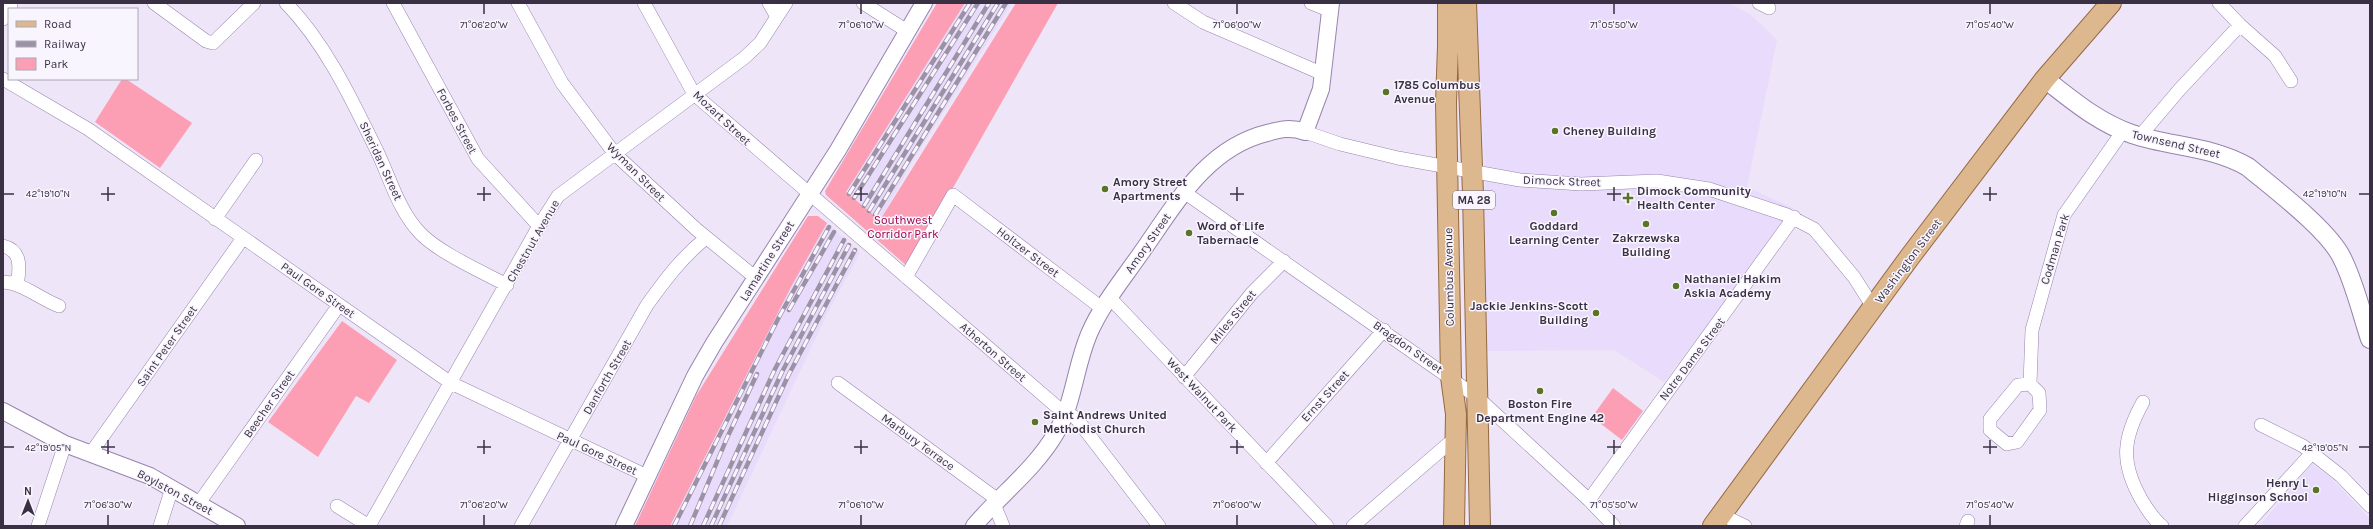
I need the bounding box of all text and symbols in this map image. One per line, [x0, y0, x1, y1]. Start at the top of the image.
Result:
legend [8, 8, 138, 80]
text: Road [44, 17, 72, 31]
text: 71°06'20"W [460, 19, 508, 31]
text: 71°06'10"W [838, 19, 884, 31]
text: 71°06'00"W [1213, 19, 1261, 31]
text: 71°05'50"W [1590, 19, 1638, 31]
text: 71°05'40"W [1966, 19, 2014, 31]
text: Railway [44, 37, 86, 51]
text: Park [44, 57, 69, 71]
place label: 1785 Columbus Avenue [1394, 78, 1480, 106]
street label: Forbes Street [434, 86, 480, 157]
marker: 1785 Columbus Avenue [1381, 87, 1391, 97]
street label: Mozart Street [690, 88, 754, 149]
street label: Sheridan Street [357, 119, 406, 203]
place label: Cheney Building [1563, 124, 1656, 138]
marker: Cheney Building [1550, 126, 1560, 136]
street label: Townsend Street [2130, 127, 2222, 161]
street label: Wyman Street [604, 140, 669, 205]
street label: Dimock Street [1523, 173, 1602, 189]
place label: Amory Street Apartments [1113, 175, 1187, 203]
marker: Amory Street Apartments [1100, 184, 1110, 194]
place label: Dimock Community Health Center [1637, 184, 1751, 212]
text: 42°19'10"N [26, 188, 70, 200]
text: 42°19'10"N [2303, 188, 2347, 200]
road number: MA 28 [1453, 191, 1495, 209]
marker: Dimock Community Health Center [1622, 192, 1634, 204]
street label: Chestnut Avenue [504, 197, 562, 285]
marker: Goddard Learning Center [1549, 208, 1559, 218]
street label: Amory Street [1122, 210, 1174, 276]
street label: Codman Park [2038, 212, 2072, 286]
park label: Southwest Corridor Park [867, 213, 939, 241]
street label: Washington Street [1872, 216, 1945, 306]
street label: Lamartine Street [737, 218, 797, 304]
place label: Word of Life Tabernacle [1197, 219, 1265, 247]
place label: Goddard Learning Center [1509, 219, 1599, 247]
marker: Zakrzewska Building [1641, 219, 1651, 229]
street label: Holtzer Street [994, 224, 1062, 280]
street label: Columbus Avenue [1441, 227, 1457, 327]
marker: Word of Life Tabernacle [1184, 228, 1194, 238]
place label: Zakrzewska Building [1612, 231, 1680, 259]
street label: Paul Gore Street [278, 259, 358, 321]
place label: Nathaniel Hakim Askia Academy [1684, 272, 1781, 300]
marker: Nathaniel Hakim Askia Academy [1671, 281, 1681, 291]
street label: Miles Street [1207, 287, 1259, 347]
place label: Jackie Jenkins-Scott Building [1470, 299, 1588, 327]
street label: Saint Peter Street [134, 302, 200, 389]
marker: Jackie Jenkins-Scott Building [1591, 308, 1601, 318]
street label: Notre Dame Street [1656, 314, 1728, 403]
street label: Bragdon Street [1370, 318, 1446, 376]
street label: Atherton Street [957, 319, 1029, 385]
street label: Danforth Street [580, 337, 634, 417]
street label: West Walnut Park [1164, 355, 1240, 435]
street label: Beecher Street [240, 367, 298, 441]
street label: Ernst Street [1298, 367, 1352, 425]
marker: Boston Fire Department Engine 42 [1535, 386, 1545, 396]
place label: Boston Fire Department Engine 42 [1476, 397, 1604, 425]
place label: Saint Andrews United Methodist Church [1043, 408, 1167, 436]
street label: Marbury Terrace [879, 411, 957, 473]
marker: Saint Andrews United Methodist Church [1030, 417, 1040, 427]
street label: Paul Gore Street [554, 428, 640, 478]
text: 42°19'05"N [25, 442, 71, 454]
text: 42°19'05"N [2302, 442, 2348, 454]
street label: Boylston Street [135, 466, 216, 518]
place label: Henry L Higginson School [2208, 476, 2308, 504]
north arrow [8, 481, 48, 521]
text: N [24, 485, 32, 498]
marker: Henry L Higginson School [2311, 485, 2321, 495]
text: 71°06'30"W [84, 499, 132, 511]
text: 71°06'20"W [460, 499, 508, 511]
text: 71°06'10"W [838, 499, 884, 511]
text: 71°06'00"W [1213, 499, 1261, 511]
text: 71°05'50"W [1590, 499, 1638, 511]
text: 71°05'40"W [1966, 499, 2014, 511]

